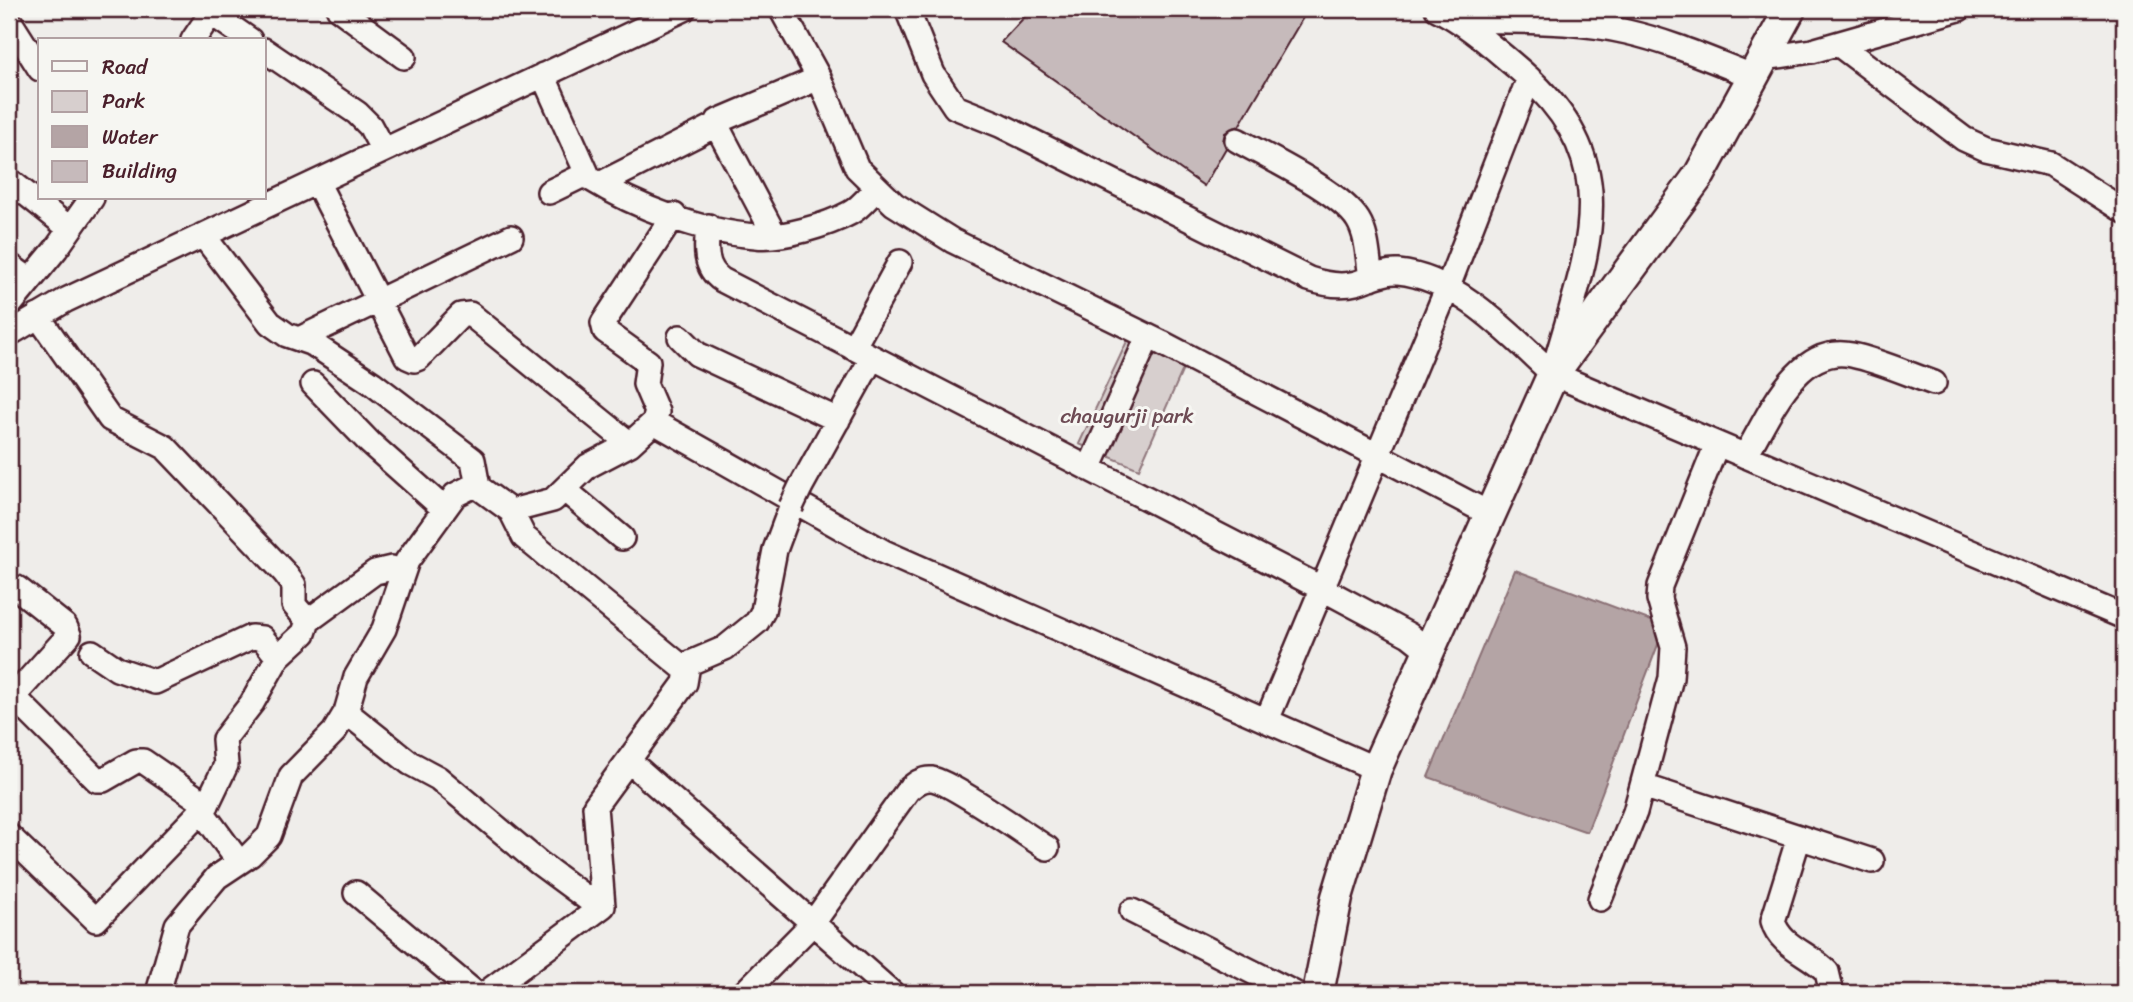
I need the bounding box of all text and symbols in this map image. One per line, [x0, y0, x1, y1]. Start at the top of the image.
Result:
legend [38, 38, 266, 200]
text: Road [102, 48, 149, 86]
text: Park [102, 82, 145, 120]
text: Water [102, 118, 159, 156]
text: Building [102, 152, 178, 190]
park label: chaugurji park [1060, 397, 1194, 435]

